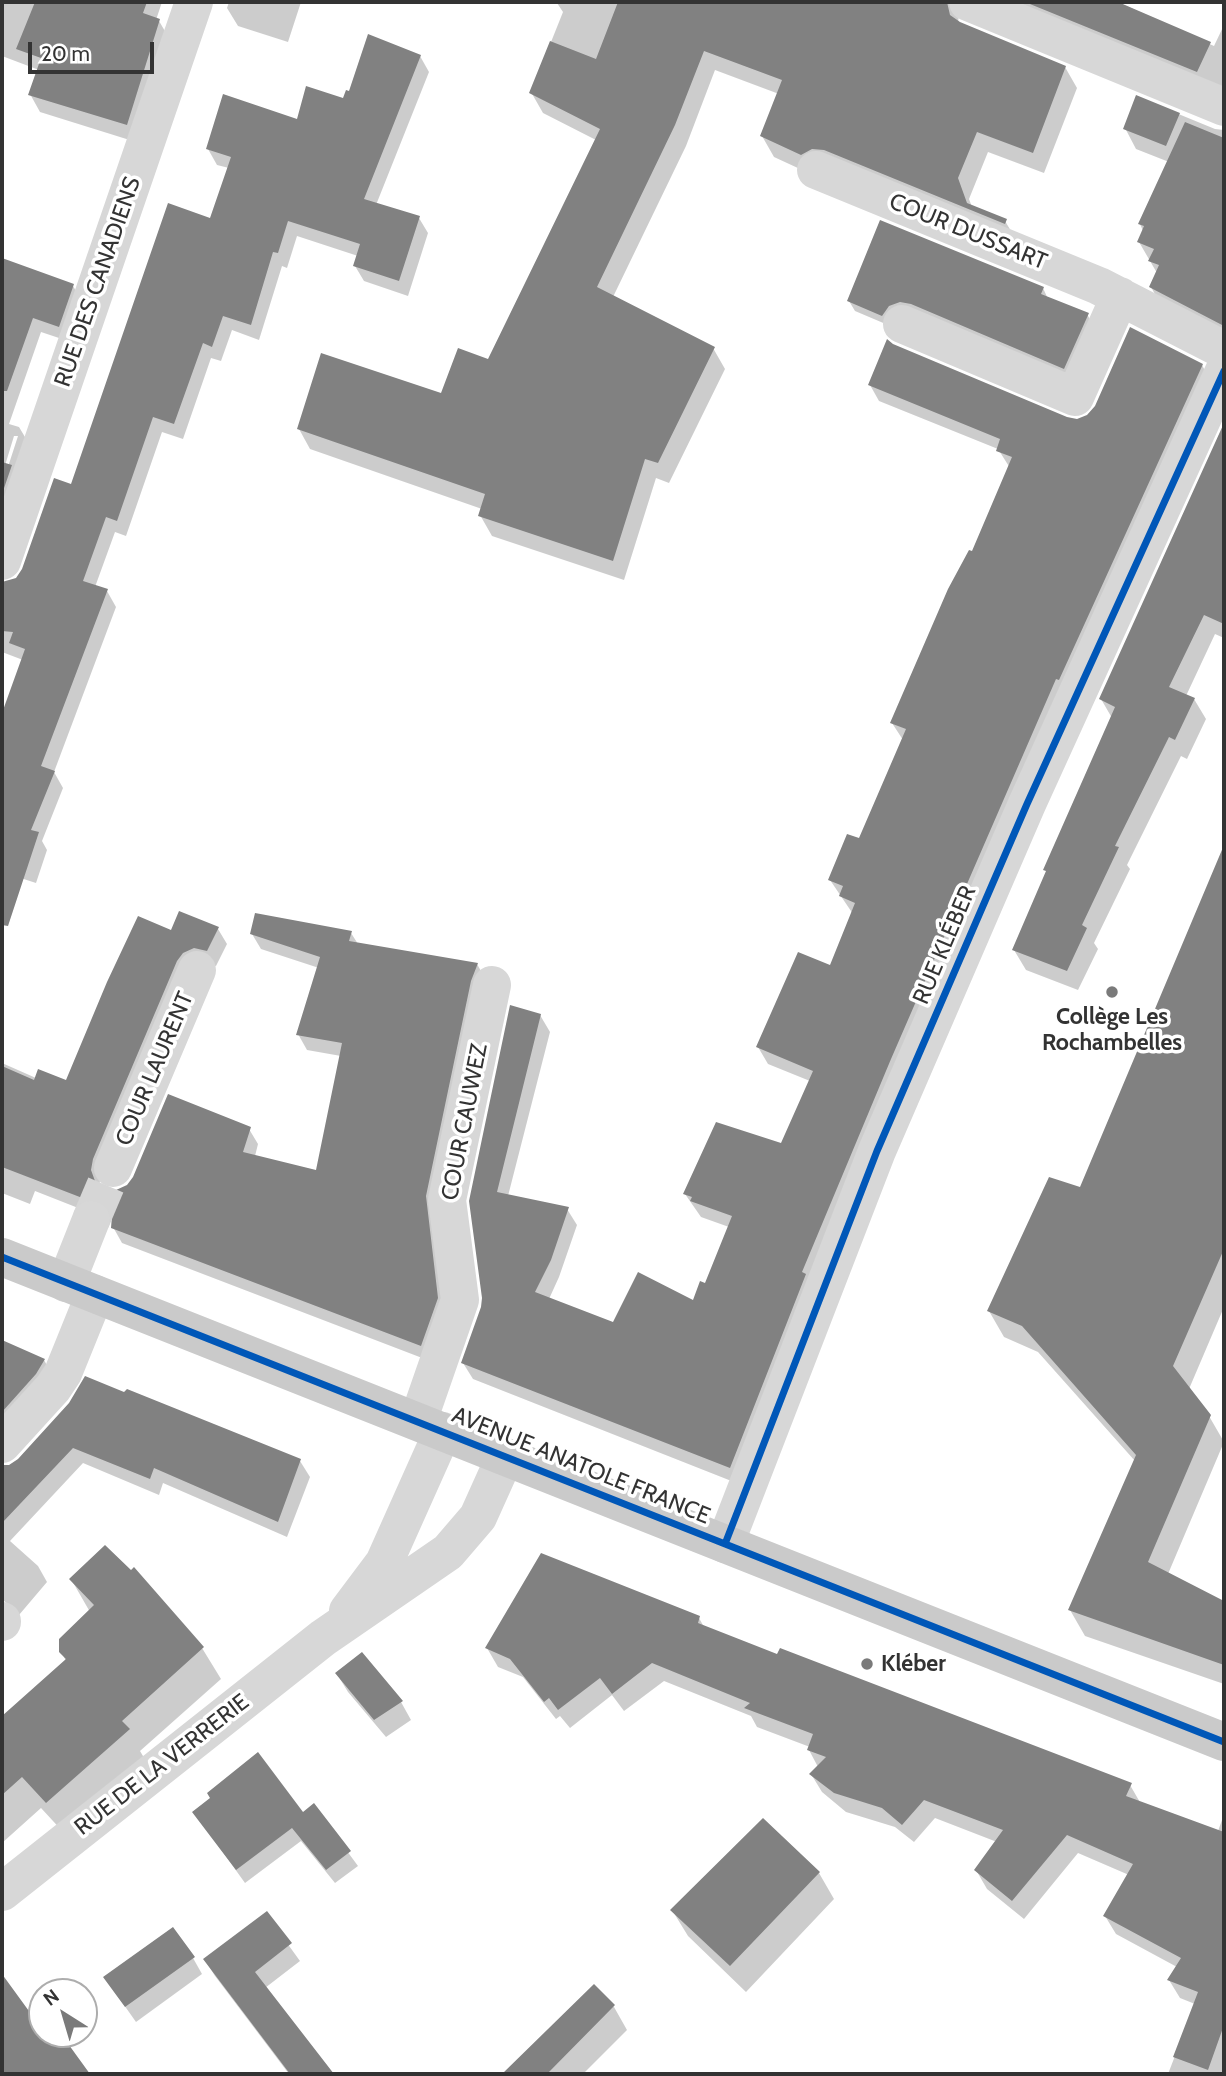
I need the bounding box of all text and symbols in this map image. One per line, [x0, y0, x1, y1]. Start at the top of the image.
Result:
scale bar [32, 28, 158, 72]
text: 20 m [41, 41, 90, 66]
street label: RUE DES CANADIENS [49, 173, 147, 391]
street label: COUR DUSSART [885, 188, 1051, 276]
street label: RUE KLÉBER [908, 882, 982, 1008]
marker: Collège Les Rochambelles [1104, 984, 1120, 1000]
street label: COUR LAURENT [110, 988, 200, 1150]
place label: Collège Les Rochambelles [1042, 1003, 1182, 1057]
street label: COUR CAUWEZ [436, 1041, 494, 1203]
street label: AVENUE ANATOLE FRANCE [448, 1402, 714, 1530]
place label: Kléber [881, 1650, 946, 1678]
marker: Kléber [859, 1656, 875, 1672]
street label: RUE DE LA VERRERIE [69, 1688, 255, 1842]
north arrow [28, 1978, 98, 2048]
text: N [39, 1984, 64, 2011]

